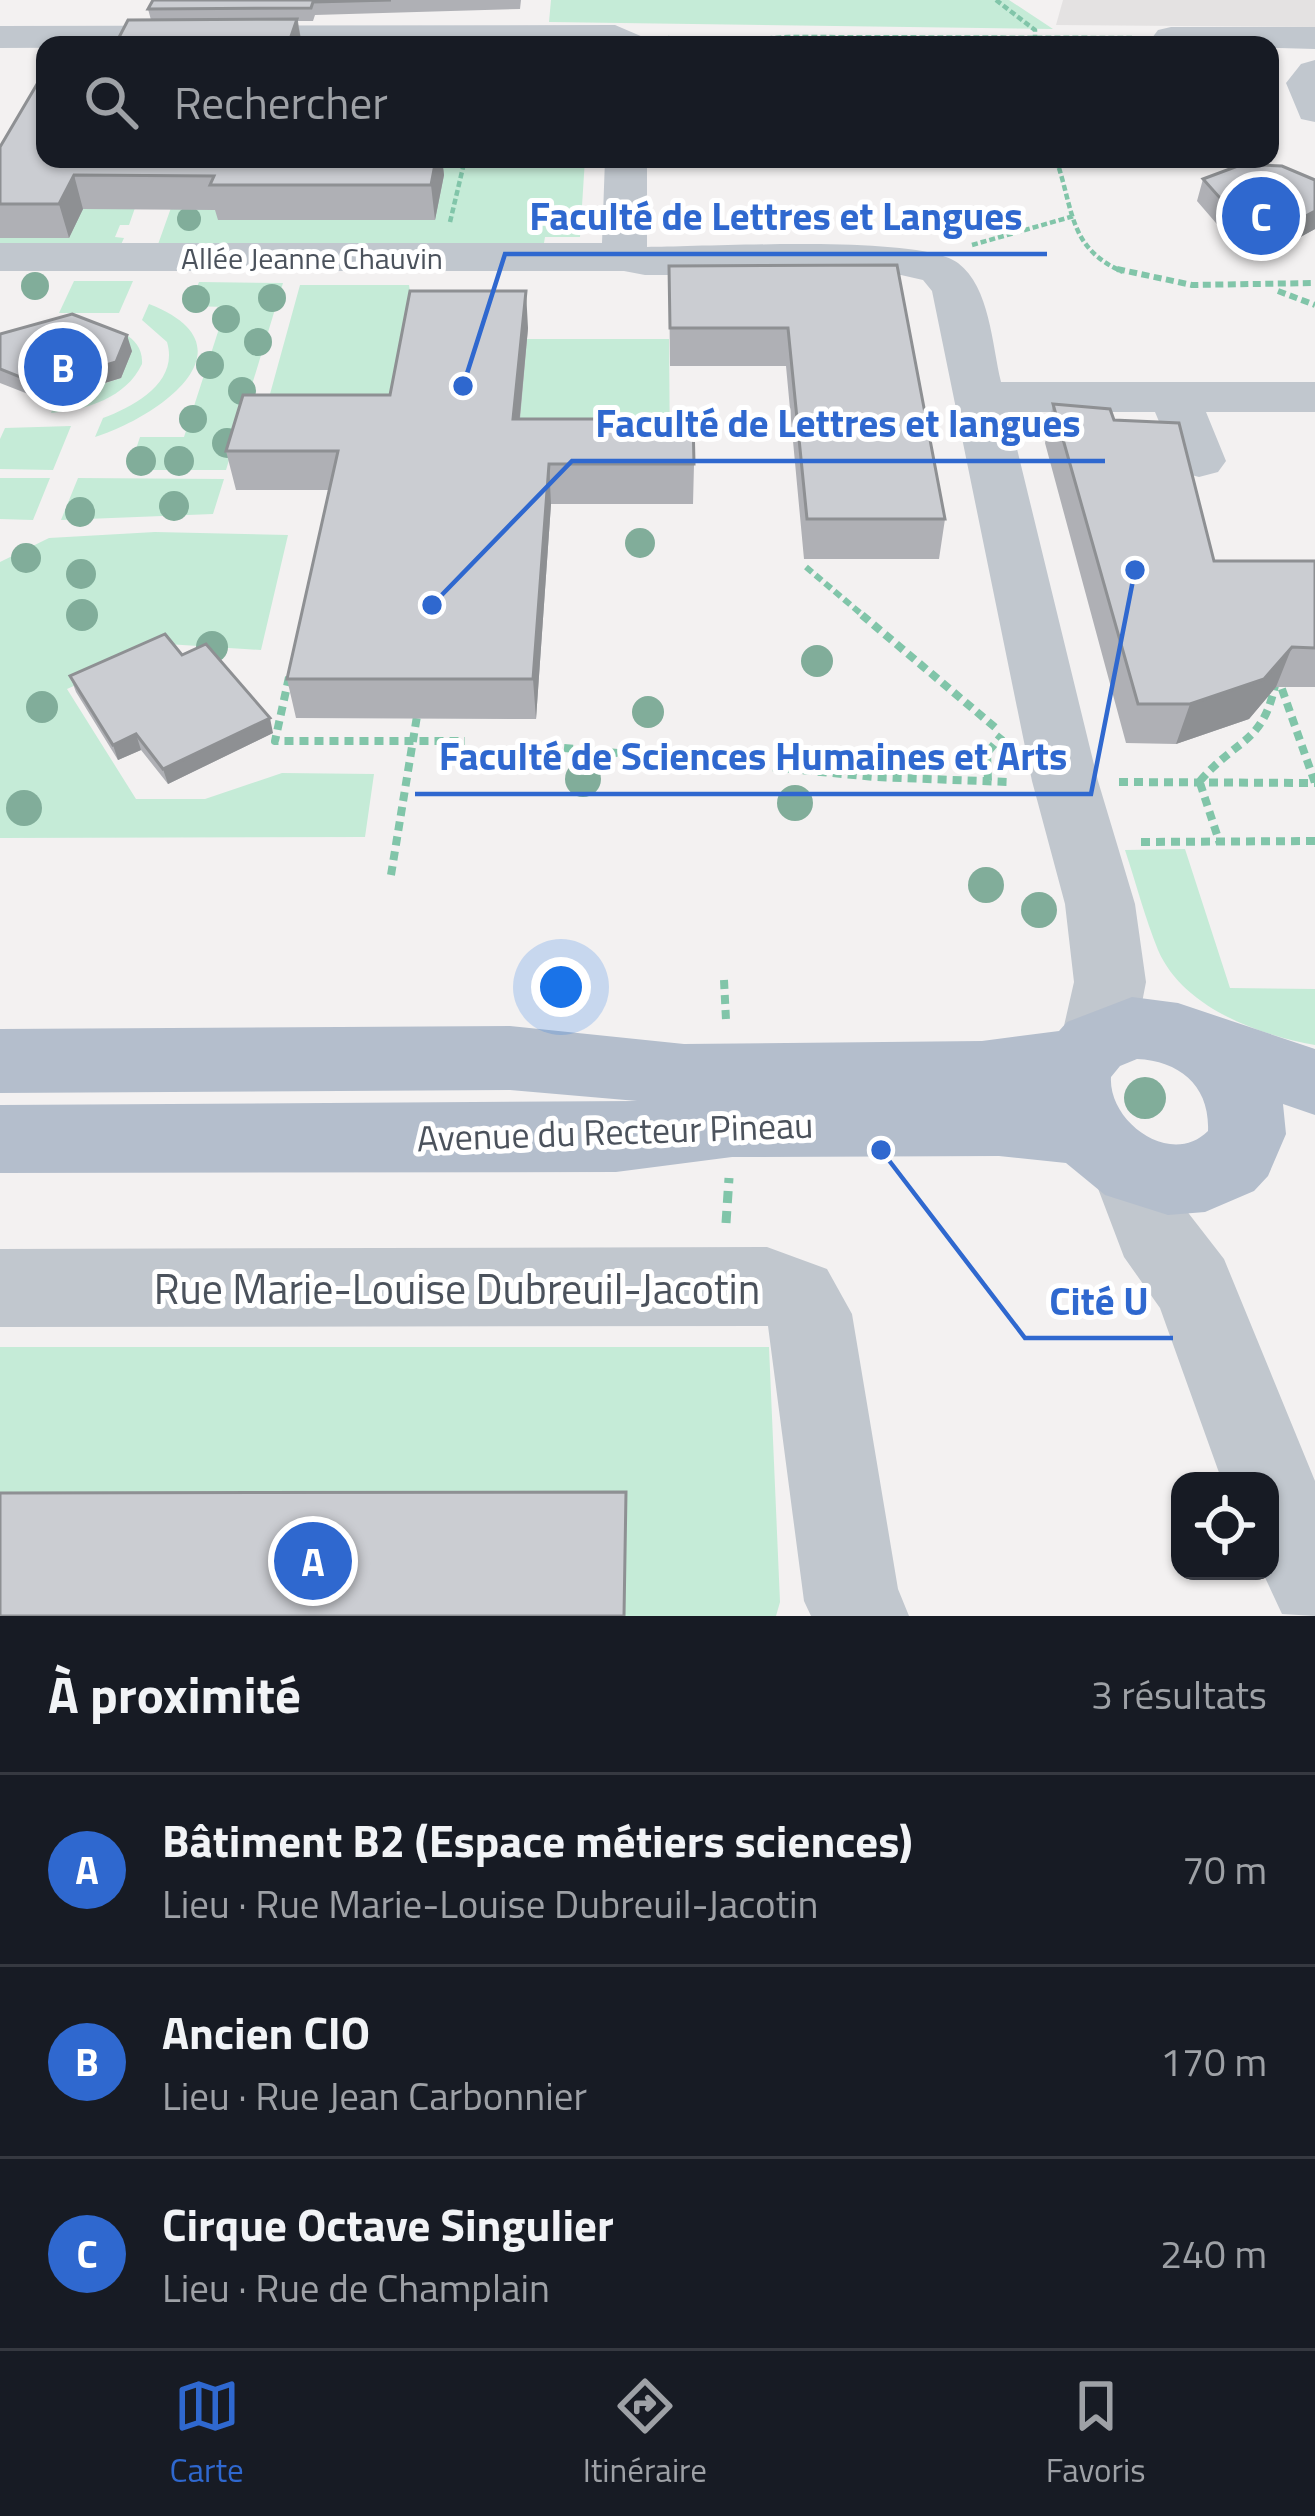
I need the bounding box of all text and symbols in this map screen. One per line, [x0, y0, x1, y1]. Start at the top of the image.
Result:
search box [36, 36, 1279, 168]
text: Rechercher [174, 68, 388, 136]
icon: search [78, 69, 144, 135]
pin: C [1222, 171, 1300, 261]
callout: Faculté de Lettres et Langues [505, 179, 1047, 254]
text: Faculté de Lettres et Langues [529, 186, 1023, 245]
street label: Allée Jeanne Chauvin [181, 235, 443, 281]
pin: B [24, 322, 102, 412]
callout: Faculté de Lettres et langues [572, 386, 1105, 461]
text: Faculté de Lettres et langues [595, 393, 1081, 452]
callout: Faculté de Sciences Humaines et Arts [415, 719, 1091, 794]
text: Faculté de Sciences Humaines et Arts [439, 726, 1067, 785]
your location [531, 957, 591, 1017]
street label: Avenue du Recteur Pineau [416, 1097, 814, 1165]
street label: Rue Marie-Louise Dubreuil-Jacotin [154, 1256, 760, 1320]
callout: Cité U [1025, 1263, 1173, 1338]
text: Cité U [1049, 1271, 1149, 1330]
map controls [1171, 1472, 1279, 1580]
button: locate [1171, 1472, 1279, 1580]
pin: A [274, 1516, 352, 1606]
text: À proximité [48, 1655, 301, 1733]
text: 3 résultats [1091, 1665, 1267, 1724]
text: Bâtiment B2 (Espace métiers sciences) [162, 1806, 913, 1874]
text: A [75, 1840, 99, 1899]
text: 70 m [1182, 1840, 1267, 1899]
text: Lieu · Rue Marie-Louise Dubreuil-Jacotin [162, 1874, 819, 1933]
text: Ancien CIO [162, 1998, 370, 2066]
text: B [75, 2032, 99, 2091]
text: 170 m [1160, 2032, 1267, 2091]
text: Lieu · Rue Jean Carbonnier [162, 2066, 587, 2125]
text: Cirque Octave Singulier [162, 2190, 614, 2258]
text: C [76, 2224, 98, 2283]
text: 240 m [1160, 2224, 1267, 2283]
text: Lieu · Rue de Champlain [162, 2258, 550, 2317]
tab: Carte [169, 2373, 244, 2495]
tab: Itinéraire [583, 2373, 707, 2495]
tab: Favoris [1046, 2373, 1146, 2495]

